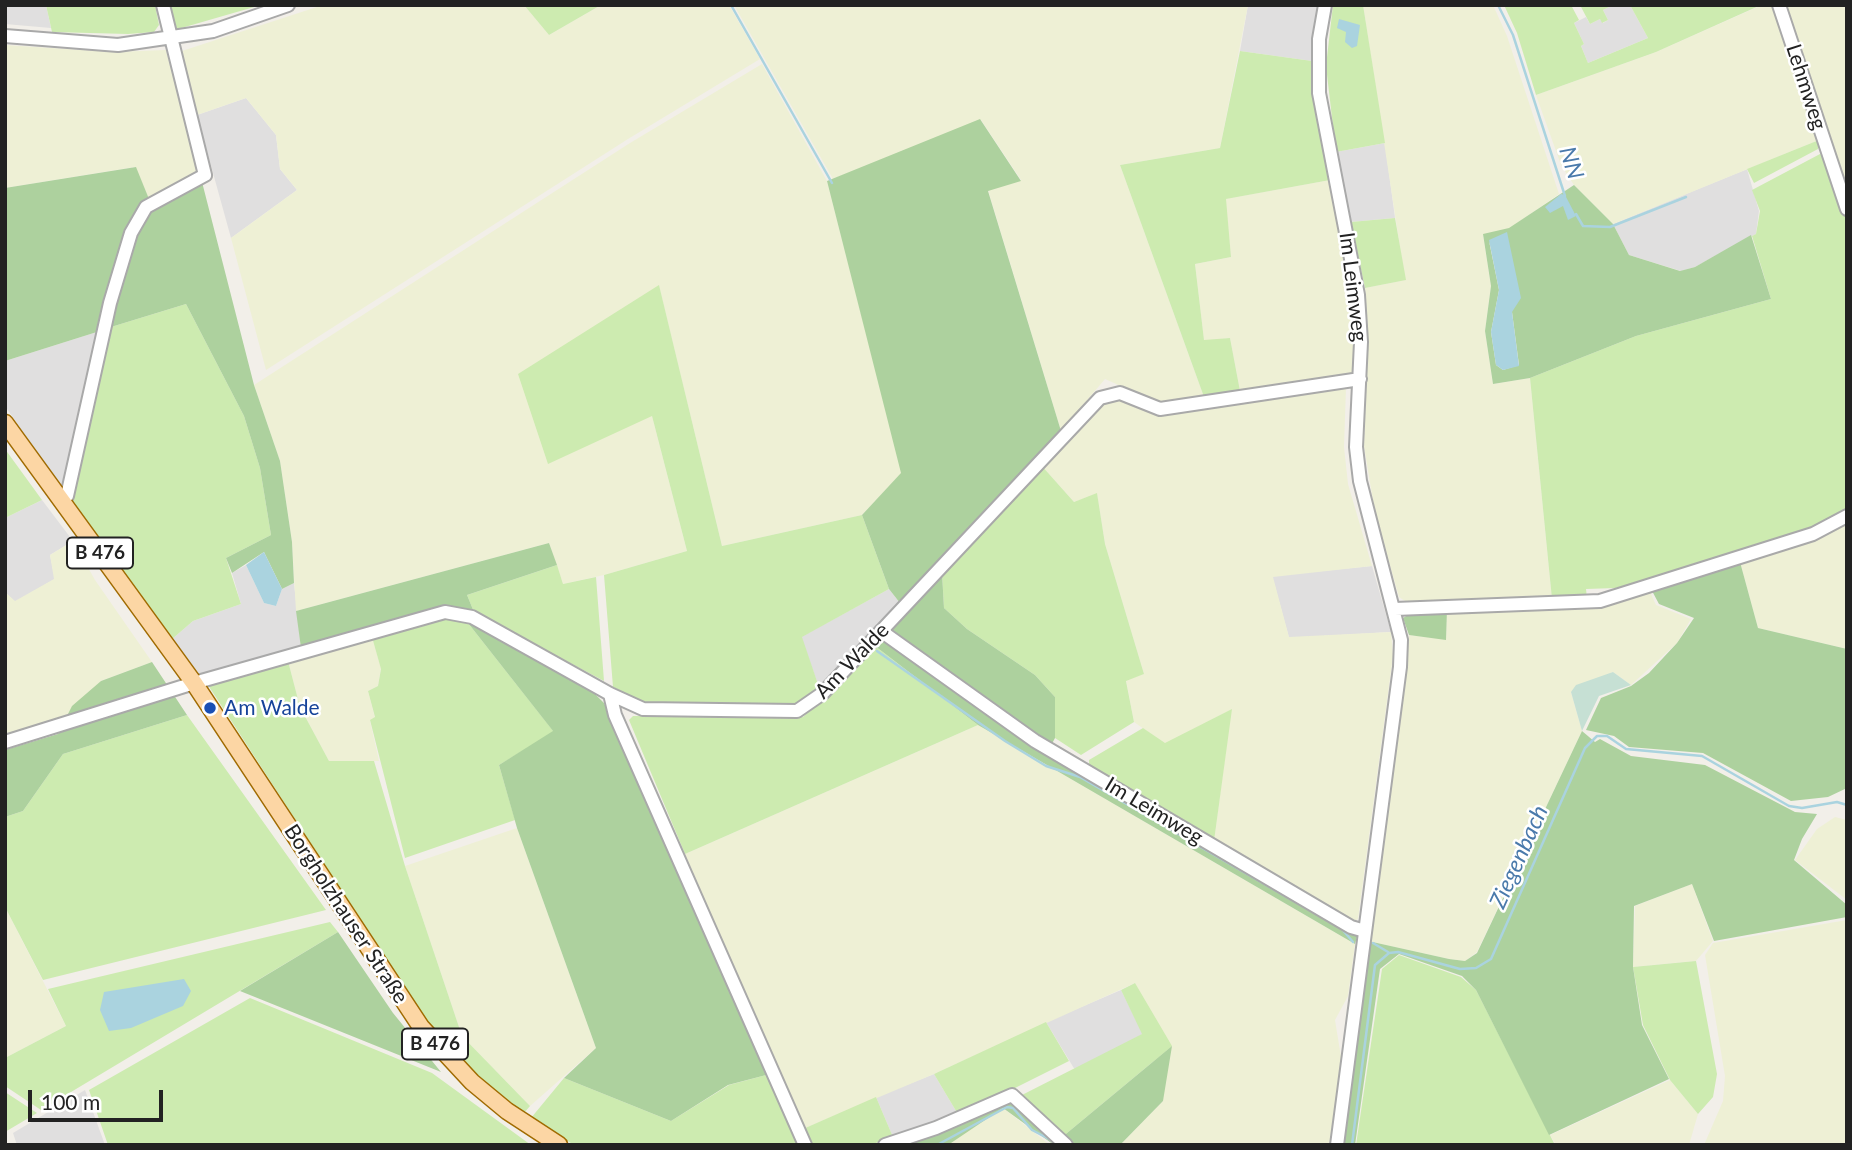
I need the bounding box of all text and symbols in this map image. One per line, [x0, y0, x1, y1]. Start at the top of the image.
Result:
street label: Lehmweg [1780, 41, 1832, 133]
water label: NN [1553, 143, 1589, 183]
street label: Im Leimweg [1334, 231, 1372, 343]
road number: B 476 [67, 538, 133, 568]
street label: Am Walde [810, 618, 894, 704]
place label: Am Walde [224, 695, 320, 721]
marker: Am Walde [202, 700, 218, 716]
street label: Im Leimweg [1100, 772, 1208, 850]
water label: Ziegenbach [1484, 801, 1554, 913]
street label: Borgholzhauser Straße [279, 820, 413, 1008]
road number: B 476 [402, 1028, 468, 1060]
scale bar [32, 1076, 166, 1120]
text: 100 m [41, 1089, 100, 1114]

